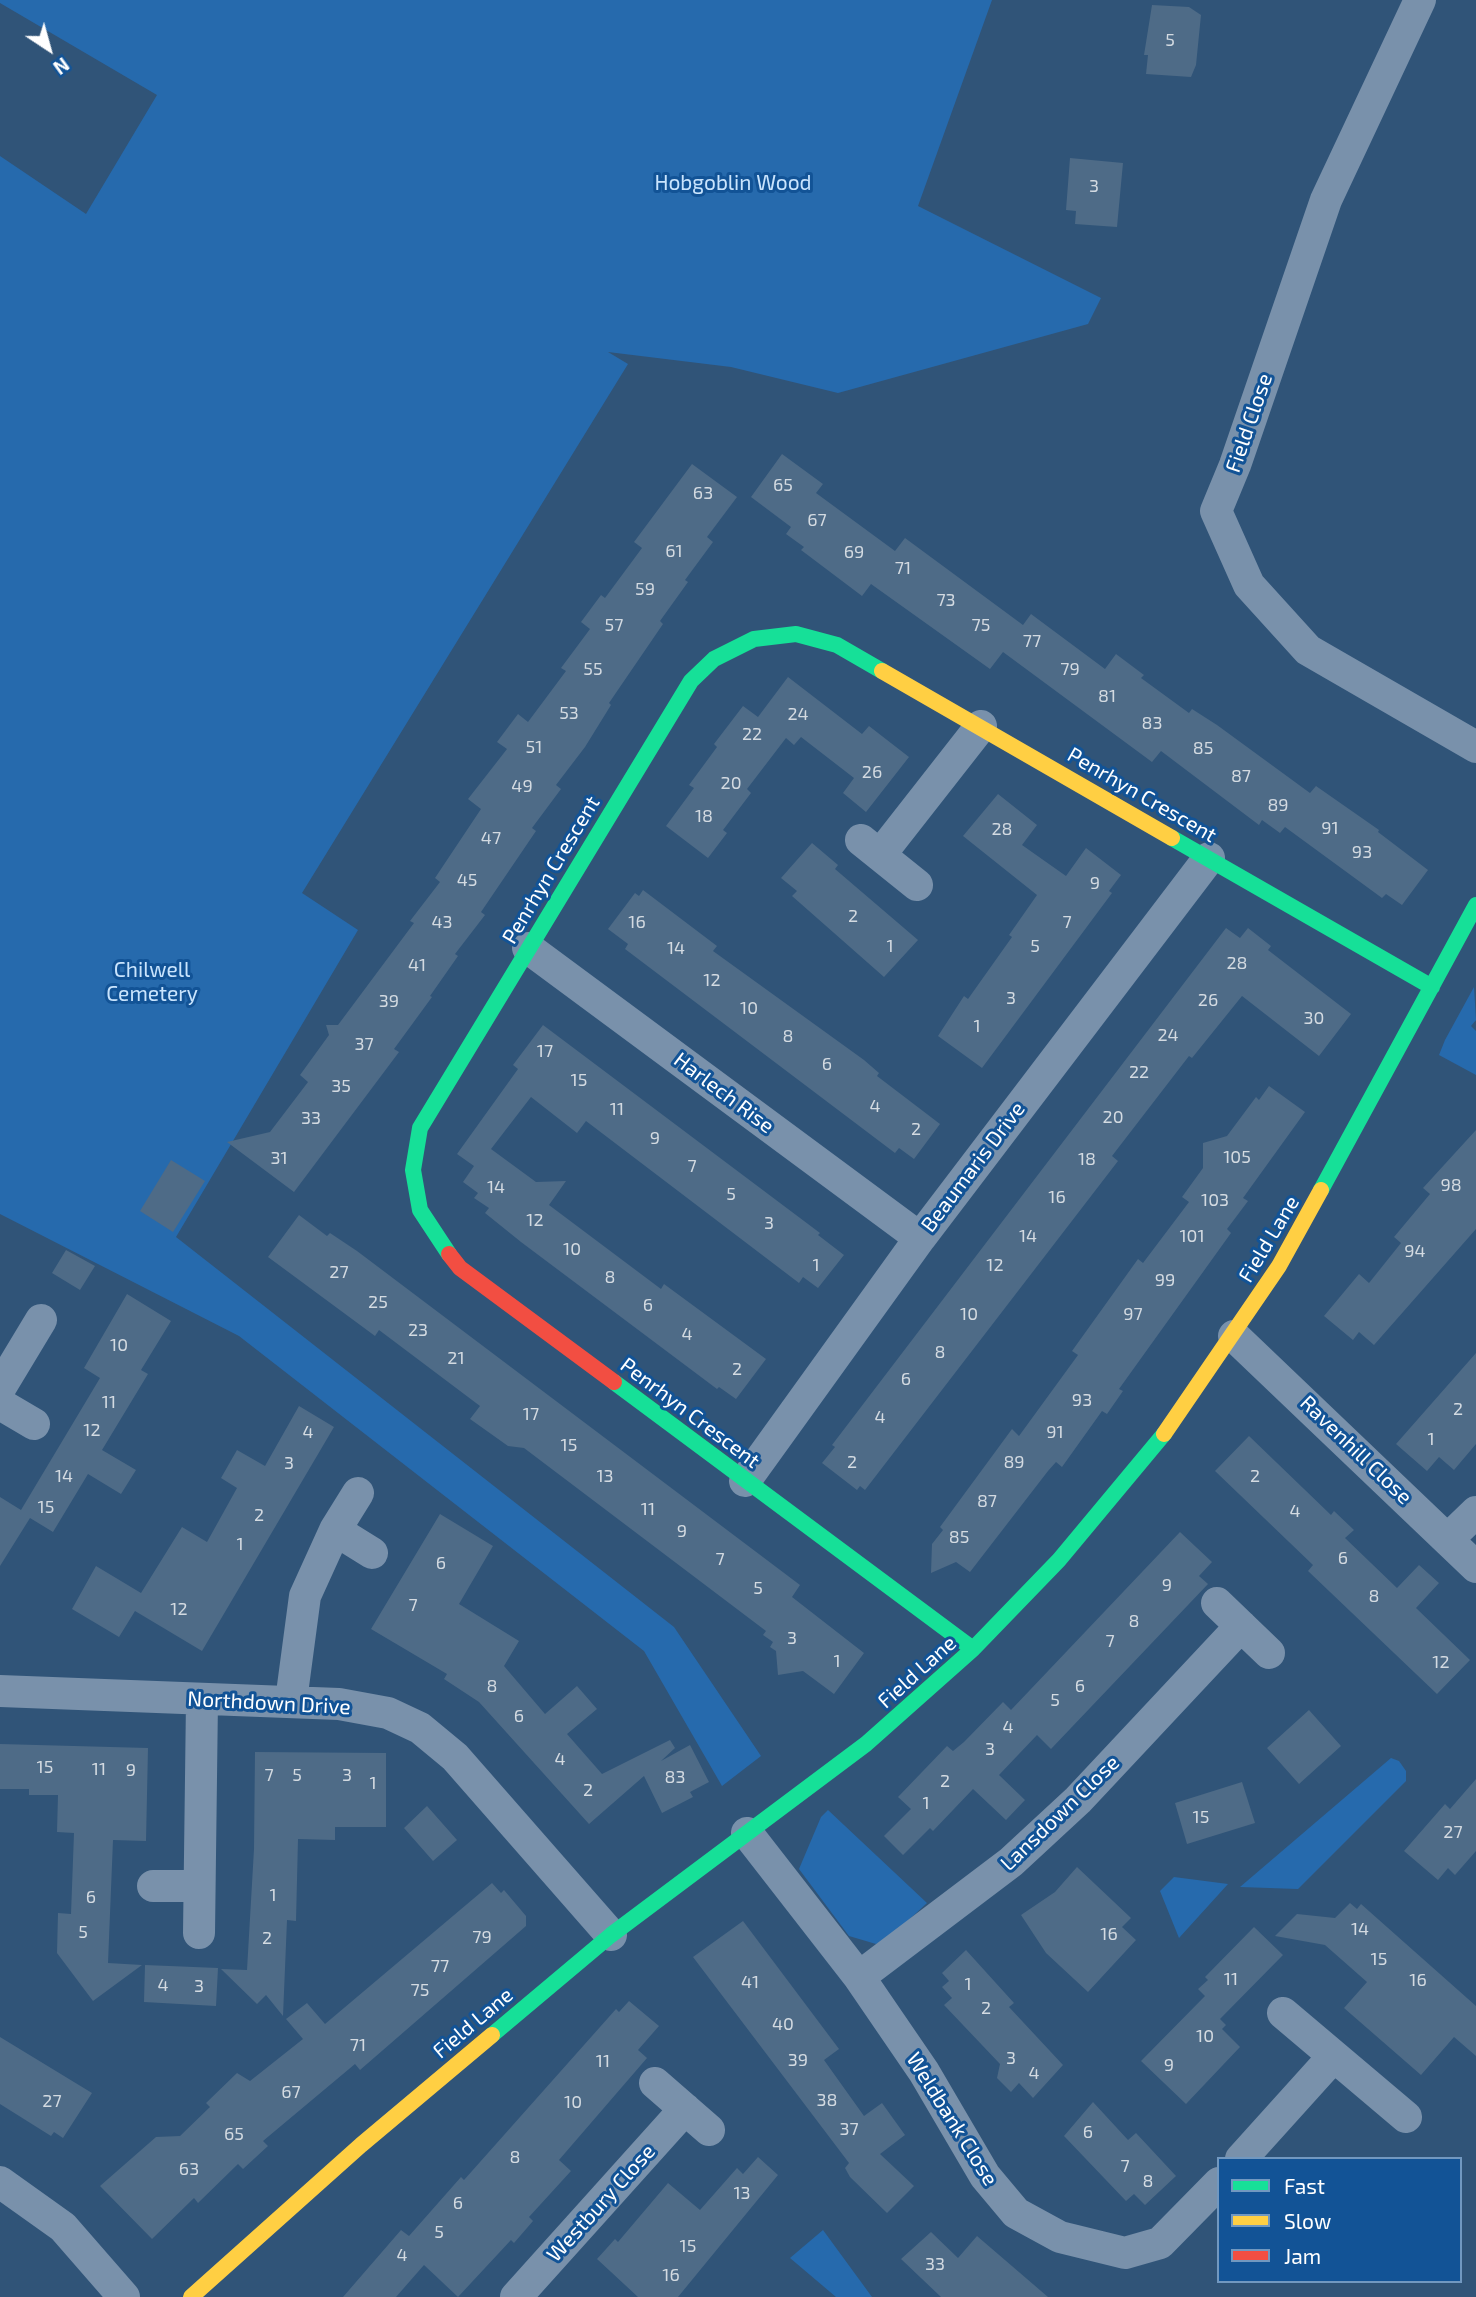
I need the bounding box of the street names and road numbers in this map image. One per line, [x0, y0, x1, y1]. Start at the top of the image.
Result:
street label: Field Close [1220, 370, 1278, 476]
street label: Penrhyn Crescent [1063, 742, 1221, 848]
street label: Penrhyn Crescent [497, 792, 605, 948]
street label: Harlech Rise [669, 1047, 779, 1139]
street label: Beaumaris Drive [916, 1097, 1030, 1237]
street label: Field Lane [1233, 1191, 1305, 1287]
street label: Penrhyn Crescent [615, 1352, 765, 1474]
street label: Ravenhill Close [1295, 1390, 1417, 1510]
street label: Field Lane [873, 1630, 961, 1714]
street label: Northdown Drive [187, 1686, 351, 1720]
street label: Lansdown Close [995, 1750, 1125, 1876]
street label: Field Lane [428, 1982, 518, 2064]
street label: Weldbank Close [901, 2048, 1003, 2190]
street label: Westbury Close [542, 2139, 660, 2267]

